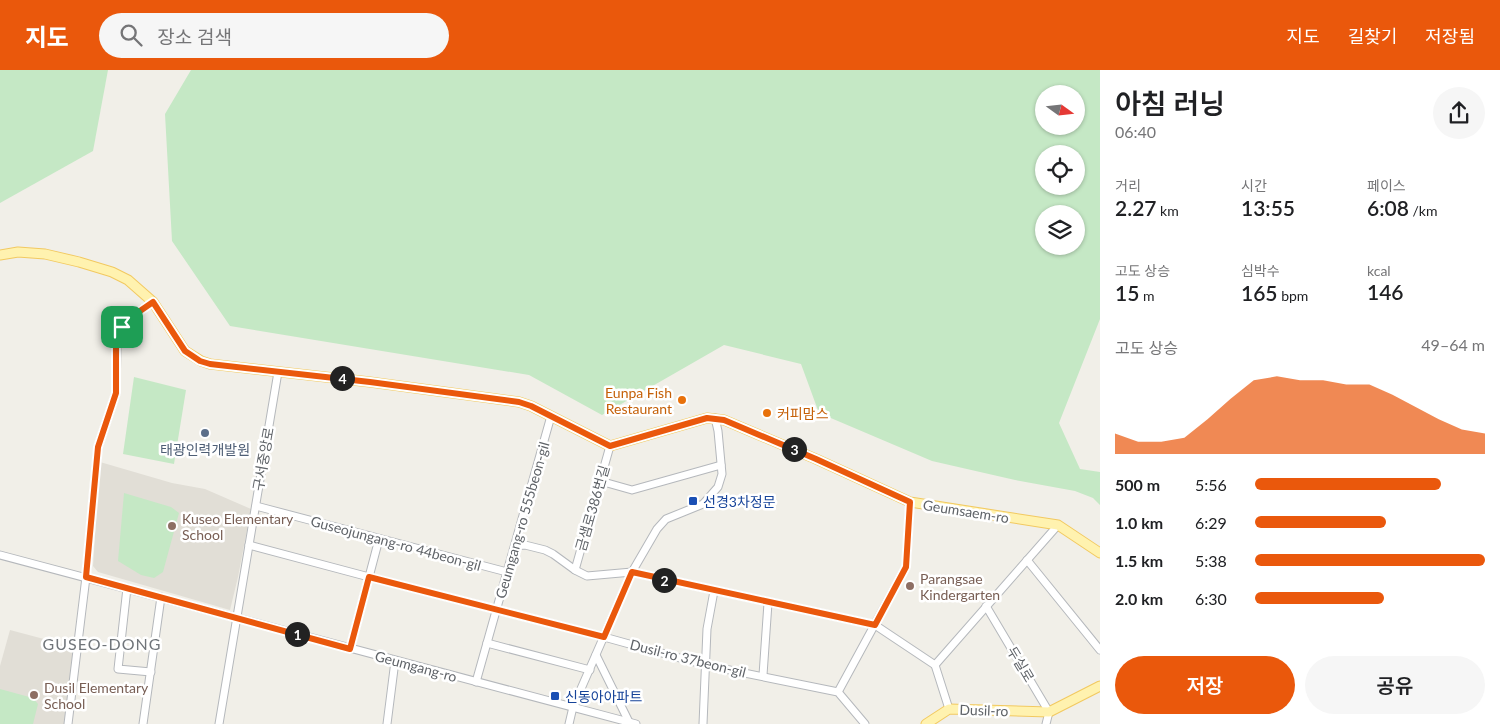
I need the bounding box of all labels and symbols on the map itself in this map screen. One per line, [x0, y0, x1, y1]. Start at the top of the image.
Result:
north arrow [1035, 85, 1085, 135]
pin [101, 306, 143, 348]
pin: 4 [330, 366, 354, 390]
place label: Eunpa Fish Restaurant [605, 384, 672, 417]
marker: Eunpa Fish Restaurant [676, 394, 688, 406]
place label: 커피맘스 [777, 405, 829, 422]
marker: 커피맘스 [761, 407, 773, 419]
street label: 구서중앙로 [249, 426, 277, 492]
marker: 태광인력개발원 [199, 427, 211, 439]
pin: 3 [782, 436, 806, 462]
street label: Geumgang-ro 555beon-gil [491, 440, 553, 600]
place label: 태광인력개발원 [160, 441, 250, 458]
street label: 금샘로386번길 [572, 463, 612, 553]
place label: 선경3차정문 [703, 493, 776, 510]
marker: 선경3차정문 [687, 495, 699, 507]
street label: Geumsaem-ro [922, 496, 1010, 526]
place label: Kuseo Elementary School [182, 510, 294, 543]
street label: Guseojungang-ro 44beon-gil [309, 512, 483, 574]
marker: Kuseo Elementary School [166, 520, 178, 532]
pin: 2 [652, 568, 676, 592]
place label: Parangsae Kindergarten [920, 570, 1000, 603]
marker: Parangsae Kindergarten [904, 580, 916, 592]
pin: 1 [284, 622, 310, 646]
district label: GUSEO-DONG [43, 634, 161, 653]
street label: Dusil-ro 37beon-gil [628, 635, 748, 681]
street label: 두실로 [1004, 643, 1038, 685]
street label: Geumgang-ro [373, 647, 459, 685]
place label: Dusil Elementary School [44, 679, 149, 712]
place label: 신동아아파트 [565, 688, 642, 705]
marker: Dusil Elementary School [28, 689, 40, 701]
marker: 신동아아파트 [549, 690, 561, 702]
street label: Dusil-ro [959, 701, 1009, 719]

